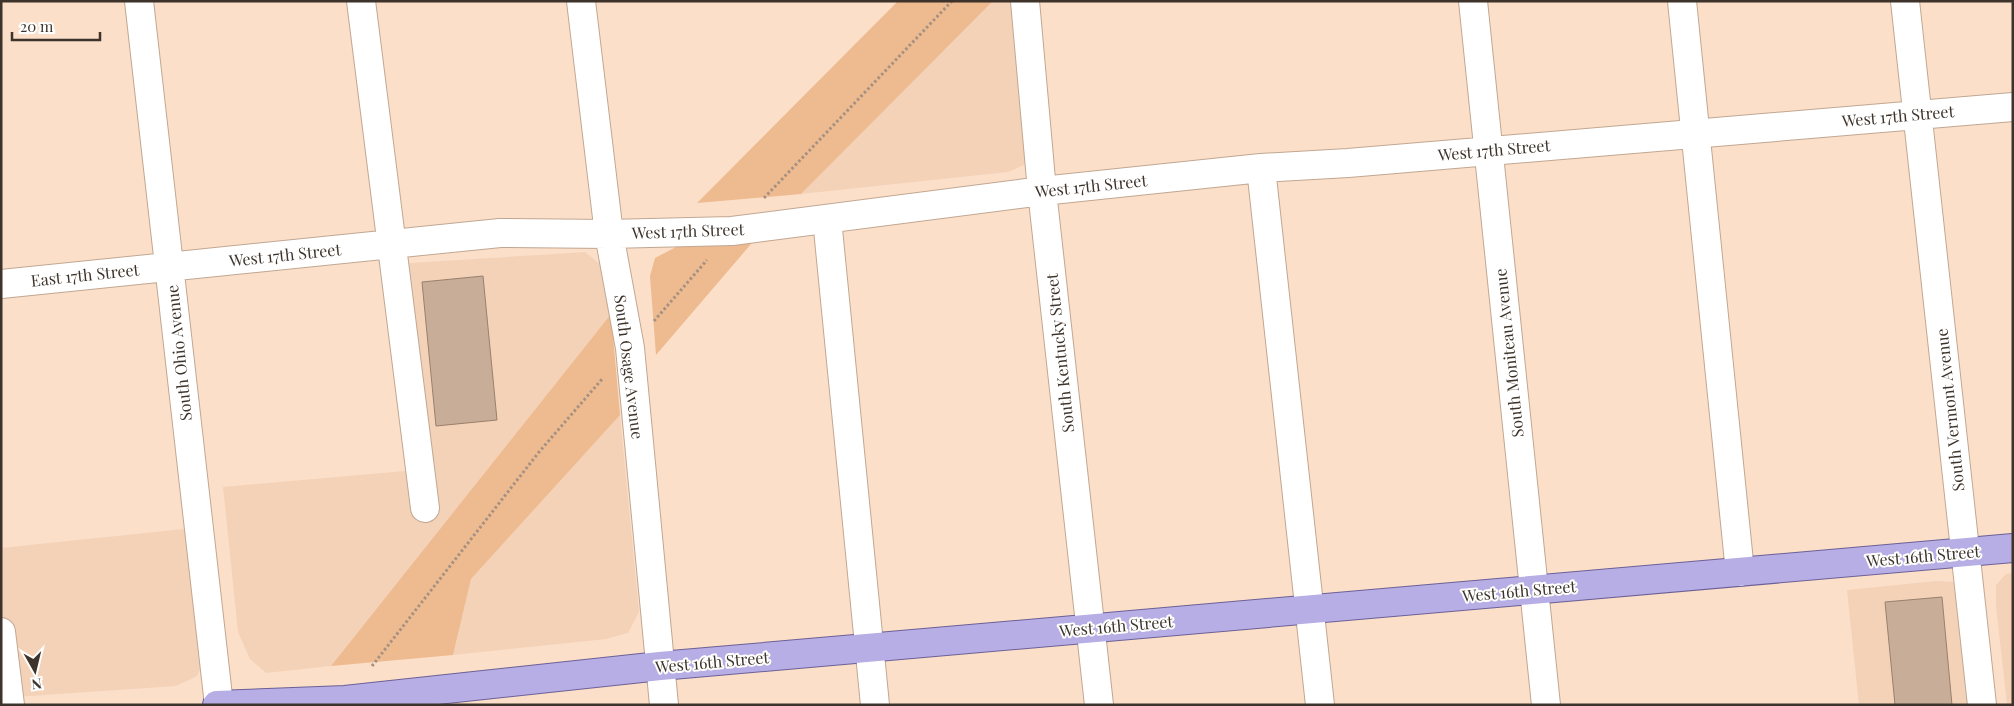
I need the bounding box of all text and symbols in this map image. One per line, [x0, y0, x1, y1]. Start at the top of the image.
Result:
scale bar [12, 10, 100, 42]
text: 20 m [20, 16, 54, 36]
street label: West 17th Street [1840, 100, 1955, 131]
street label: West 17th Street [1436, 134, 1551, 165]
street label: West 17th Street [1033, 169, 1148, 202]
street label: West 17th Street [630, 218, 745, 243]
street label: West 17th Street [227, 238, 342, 271]
street label: East 17th Street [30, 258, 140, 291]
street label: South Moniteau Avenue [1489, 268, 1528, 439]
street label: South Kentucky Street [1041, 272, 1078, 434]
street label: South Ohio Avenue [161, 284, 196, 422]
street label: South Osage Avenue [610, 294, 649, 440]
street label: South Vermont Avenue [1931, 328, 1969, 493]
street label: West 16th Street [1864, 540, 1981, 571]
street label: West 16th Street [1460, 575, 1577, 606]
street label: West 16th Street [1057, 610, 1174, 641]
north arrow [10, 646, 60, 696]
street label: West 16th Street [653, 646, 770, 677]
text: N [31, 674, 43, 694]

